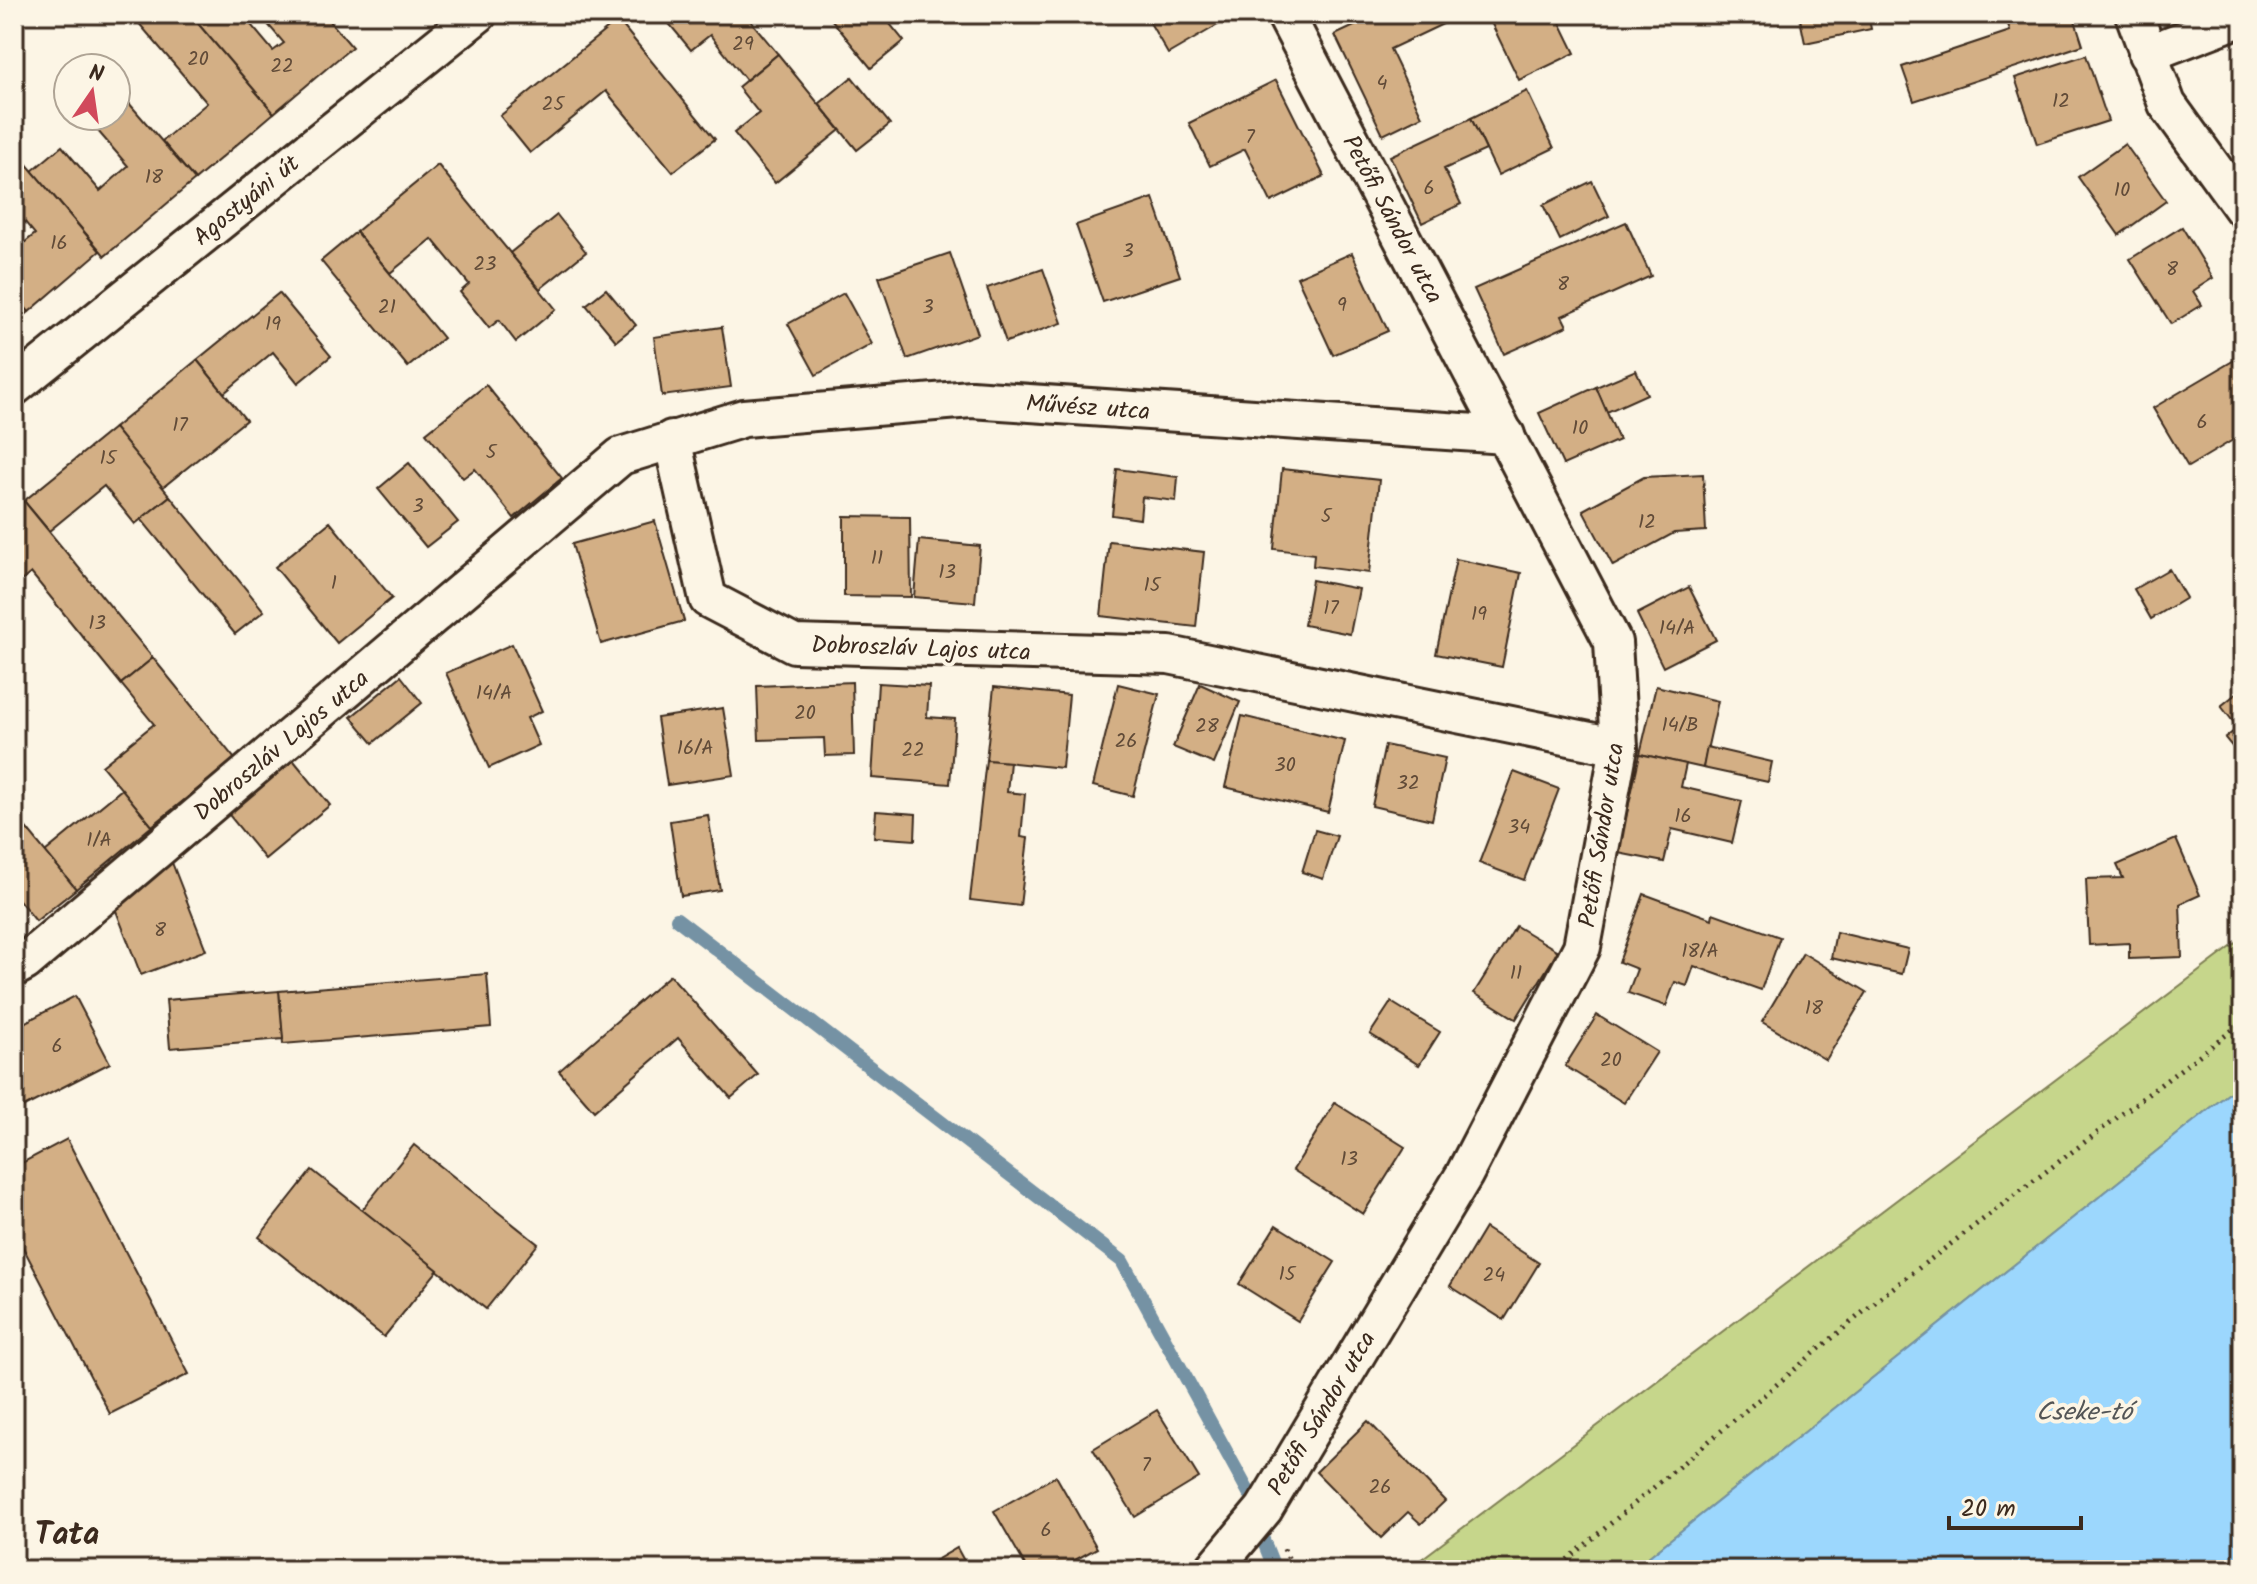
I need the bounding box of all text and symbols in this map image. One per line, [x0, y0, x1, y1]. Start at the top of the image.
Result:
house number: 29 [732, 29, 754, 61]
house number: 20 [187, 44, 209, 76]
house number: 22 [270, 51, 294, 83]
north arrow [52, 52, 132, 132]
text: N [85, 56, 107, 94]
house number: 4 [1376, 68, 1388, 100]
house number: 12 [2052, 86, 2070, 118]
house number: 25 [542, 89, 565, 121]
house number: 7 [1245, 122, 1255, 154]
street label: Petőfi Sándor utca [1331, 128, 1453, 311]
street label: Agostyáni út [185, 145, 309, 257]
house number: 18 [145, 162, 164, 194]
house number: 6 [1423, 173, 1435, 205]
house number: 10 [2114, 175, 2130, 207]
house number: 16 [50, 228, 68, 260]
house number: 3 [1122, 236, 1134, 268]
house number: 23 [473, 249, 497, 281]
house number: 8 [2166, 254, 2179, 286]
house number: 8 [1557, 269, 1570, 301]
house number: 9 [1337, 290, 1347, 322]
house number: 21 [378, 292, 396, 324]
house number: 3 [922, 292, 934, 324]
house number: 19 [265, 309, 281, 341]
street label: Művész utca [1025, 385, 1151, 432]
house number: 6 [2196, 407, 2208, 439]
house number: 17 [172, 410, 189, 442]
house number: 10 [1572, 413, 1588, 445]
house number: 5 [486, 437, 498, 469]
house number: 15 [99, 443, 118, 475]
house number: 3 [412, 491, 424, 523]
house number: 5 [1321, 501, 1333, 533]
house number: 12 [1638, 507, 1656, 539]
house number: 11 [871, 543, 883, 575]
house number: 13 [938, 557, 956, 589]
house number: 1 [331, 568, 337, 600]
house number: 15 [1143, 570, 1162, 602]
house number: 17 [1323, 593, 1340, 625]
house number: 19 [1471, 599, 1487, 631]
house number: 13 [88, 608, 106, 640]
house number: 14/A [1659, 613, 1695, 645]
street label: Dobroszláv Lajos utca [811, 626, 1031, 673]
street label: Dobroszláv Lajos utca [185, 661, 379, 832]
house number: 14/A [476, 678, 512, 710]
house number: 20 [794, 698, 816, 730]
house number: 14/B [1661, 710, 1699, 742]
house number: 28 [1195, 711, 1220, 743]
house number: 26 [1115, 726, 1137, 758]
house number: 16/A [677, 733, 713, 765]
house number: 22 [901, 735, 925, 767]
street label: Petőfi Sándor utca [1569, 740, 1636, 930]
house number: 30 [1274, 750, 1296, 782]
house number: 32 [1396, 768, 1420, 800]
house number: 16 [1674, 801, 1692, 833]
house number: 34 [1508, 812, 1530, 844]
house number: 1/A [86, 825, 112, 857]
house number: 8 [154, 915, 167, 947]
house number: 18/A [1681, 936, 1719, 968]
house number: 11 [1510, 958, 1522, 990]
house number: 18 [1805, 993, 1824, 1025]
house number: 6 [51, 1031, 63, 1063]
house number: 20 [1600, 1045, 1622, 1077]
house number: 13 [1340, 1144, 1358, 1176]
house number: 15 [1278, 1259, 1297, 1291]
house number: 24 [1483, 1260, 1505, 1292]
street label: Petőfi Sándor utca [1258, 1324, 1387, 1504]
water label: Cseke-tó [2036, 1392, 2138, 1434]
house number: 7 [1141, 1450, 1151, 1482]
house number: 26 [1369, 1472, 1391, 1504]
scale bar [1949, 1480, 2081, 1530]
text: 20 m [1961, 1490, 2016, 1529]
district label: Tata [35, 1510, 99, 1561]
house number: 6 [1040, 1515, 1052, 1547]

